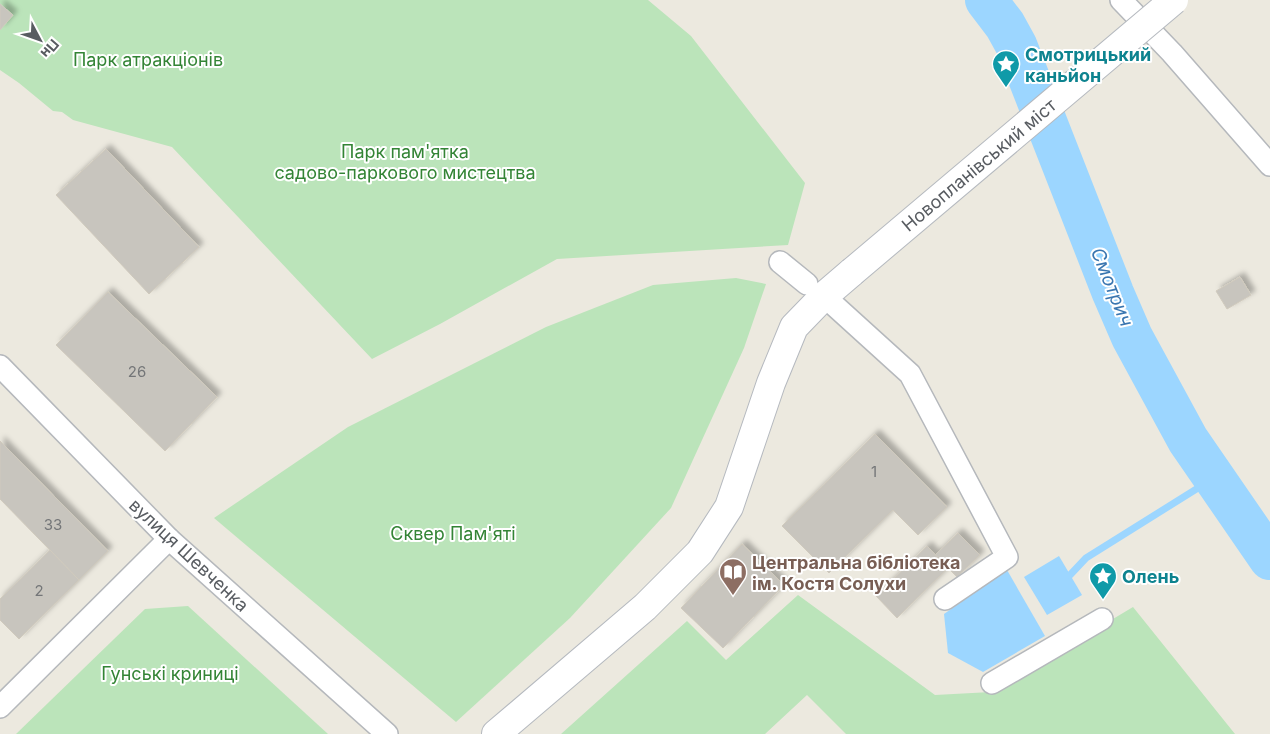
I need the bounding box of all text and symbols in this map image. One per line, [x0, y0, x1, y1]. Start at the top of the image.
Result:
north arrow [15, 15, 65, 65]
text: Пн [37, 36, 63, 62]
place label: Смотрицький каньйон [1025, 44, 1151, 86]
park label: Парк атракціонів [73, 49, 223, 70]
place icon: Смотрицький каньйон [991, 49, 1021, 88]
street label: Новопланівський міст [898, 94, 1061, 236]
park label: Парк пам'ятка садово-паркового мистецтва [274, 141, 536, 183]
water label: Смотрич [1086, 244, 1138, 330]
house number: 26 [128, 362, 146, 381]
house number: 1 [871, 462, 877, 481]
street label: вулиця Шевченка [125, 494, 253, 616]
house number: 33 [44, 515, 62, 534]
park label: Сквер Пам'яті [390, 523, 516, 544]
place label: Центральна бібліотека ім. Костя Солухи [752, 552, 961, 594]
library icon: Центральна бібліотека ім. Костя Солухи [718, 557, 748, 596]
place icon: Олень [1088, 561, 1118, 600]
place label: Олень [1122, 566, 1179, 587]
house number: 2 [34, 581, 44, 600]
park label: Гунські криниці [101, 663, 239, 684]

